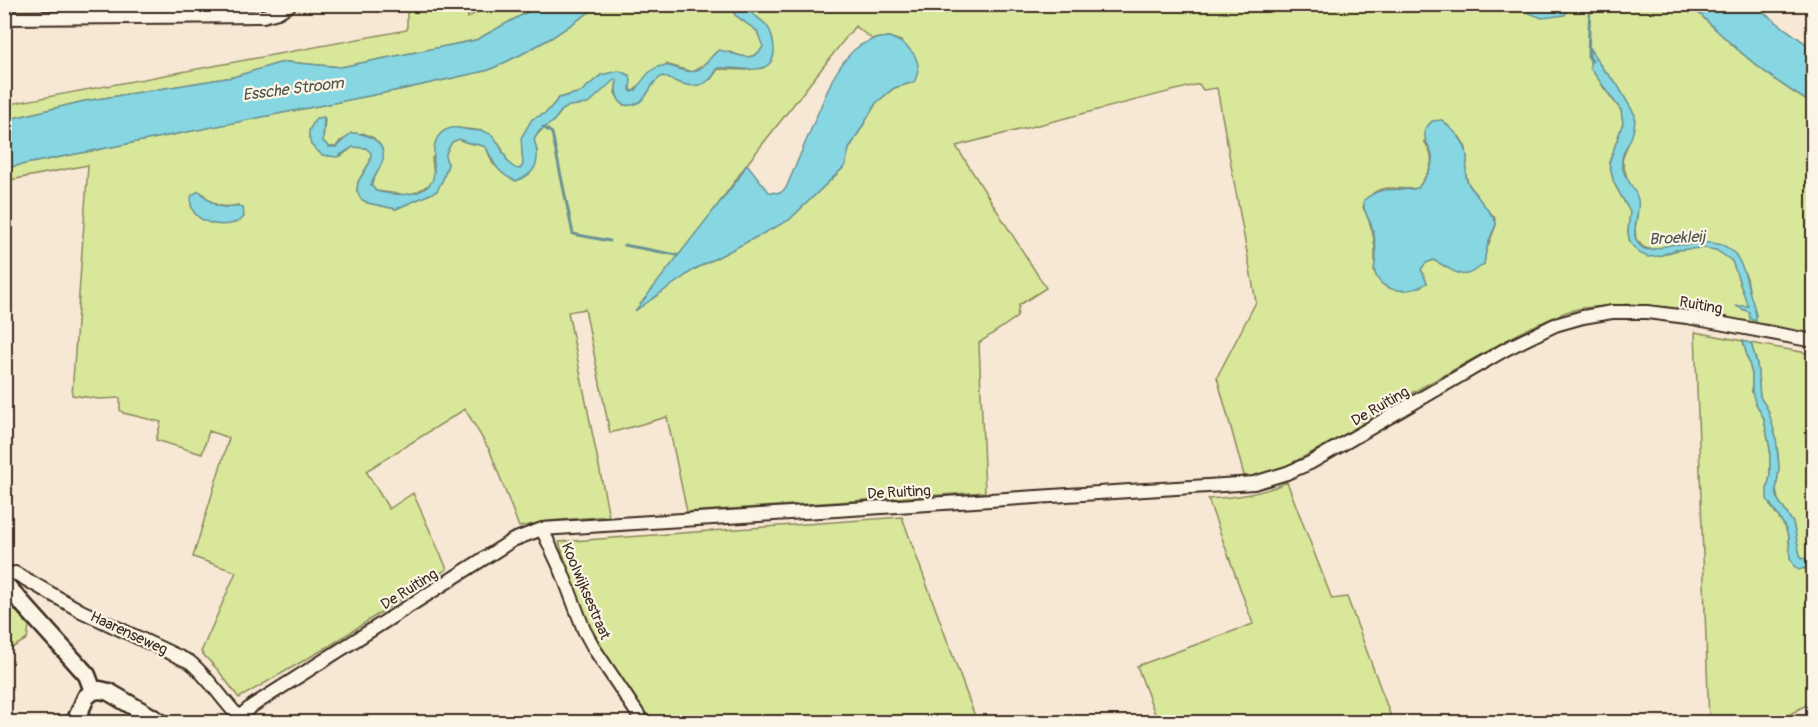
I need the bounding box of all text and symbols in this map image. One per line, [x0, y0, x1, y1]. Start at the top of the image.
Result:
water label: Essche Stroom [241, 73, 346, 105]
water label: Broekleij [1648, 226, 1708, 249]
street label: Ruiting [1678, 292, 1724, 319]
street label: De Ruiting [1348, 382, 1413, 431]
street label: De Ruiting [867, 481, 931, 504]
street label: Koolwijksestraat [557, 540, 615, 643]
street label: De Ruiting [377, 565, 441, 614]
street label: Haarenseweg [87, 607, 170, 660]

